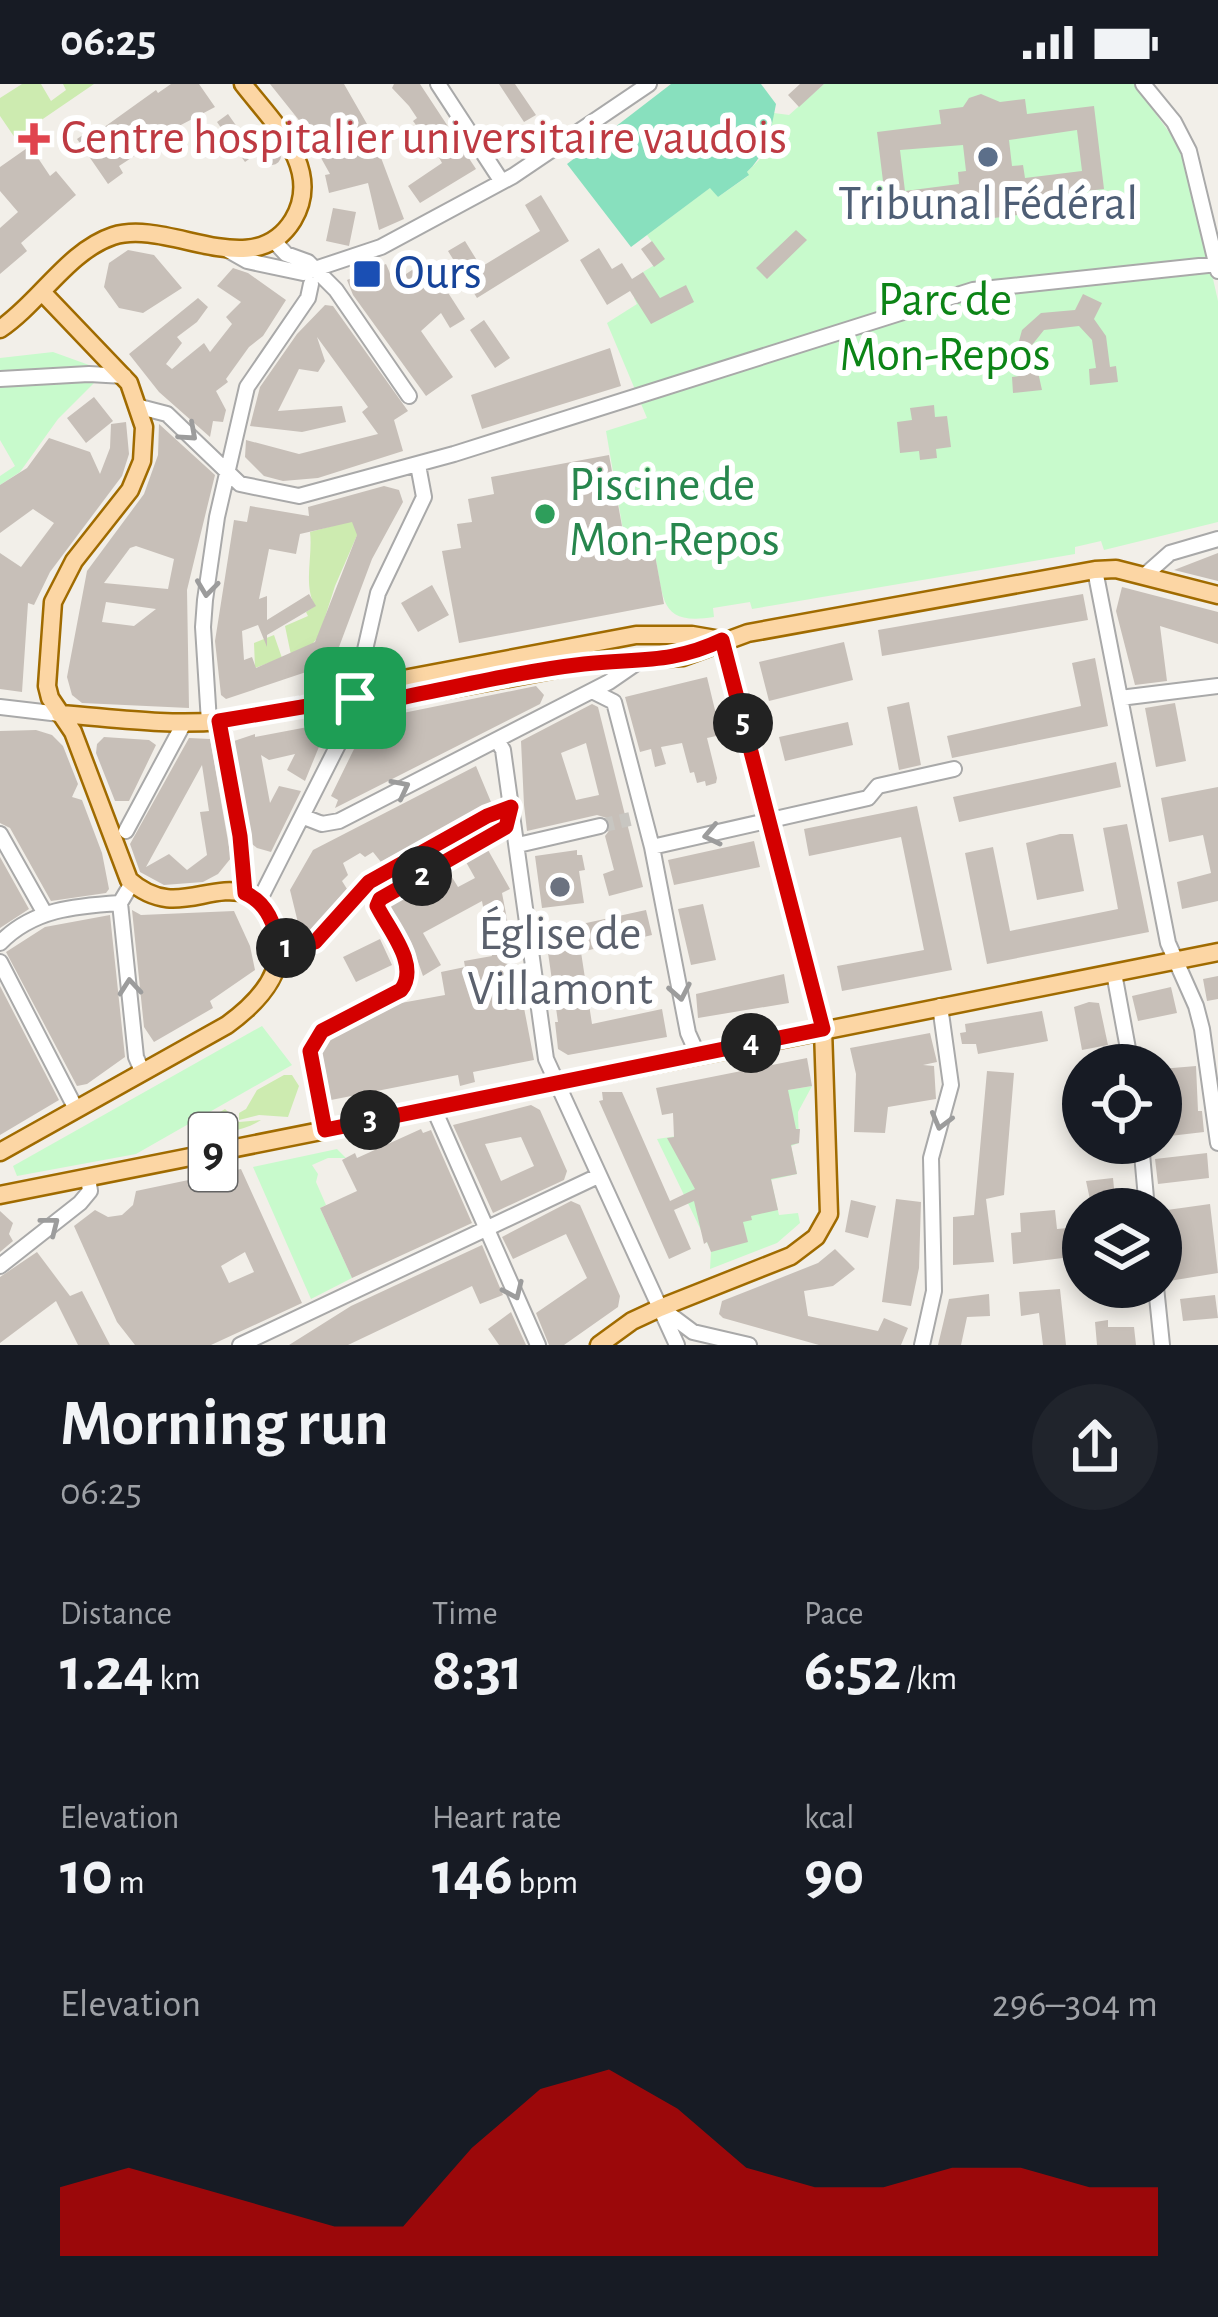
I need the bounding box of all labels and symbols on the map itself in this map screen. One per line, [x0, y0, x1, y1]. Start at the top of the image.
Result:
place label: Centre hospitalier universitaire vaudois [61, 115, 787, 163]
marker: Centre hospitalier universitaire vaudois [18, 123, 50, 155]
marker: Tribunal Fédéral [975, 144, 1001, 170]
place label: Tribunal Fédéral [838, 181, 1138, 229]
place label: Ours [394, 250, 482, 298]
marker: Ours [351, 258, 383, 290]
park label: Parc de Mon-Repos [840, 277, 1050, 380]
one-way arrow [175, 419, 197, 440]
place label: Piscine de Mon-Repos [569, 462, 780, 565]
marker: Piscine de Mon-Repos [532, 501, 558, 527]
one-way arrow [194, 578, 220, 597]
pin [304, 647, 406, 749]
pin: 5 [713, 693, 773, 753]
one-way arrow [389, 780, 411, 803]
one-way arrow [702, 821, 722, 846]
pin: 2 [392, 846, 452, 906]
marker: Église de Villamont [547, 874, 573, 900]
place label: Église de Villamont [467, 906, 653, 1014]
pin: 1 [256, 918, 316, 978]
one-way arrow [118, 977, 143, 996]
one-way arrow [667, 982, 692, 1002]
pin: 4 [721, 1013, 781, 1073]
pin: 3 [340, 1090, 400, 1150]
one-way arrow [930, 1110, 955, 1131]
road number: 9 [189, 1113, 237, 1191]
one-way arrow [38, 1218, 60, 1239]
one-way arrow [500, 1279, 523, 1301]

